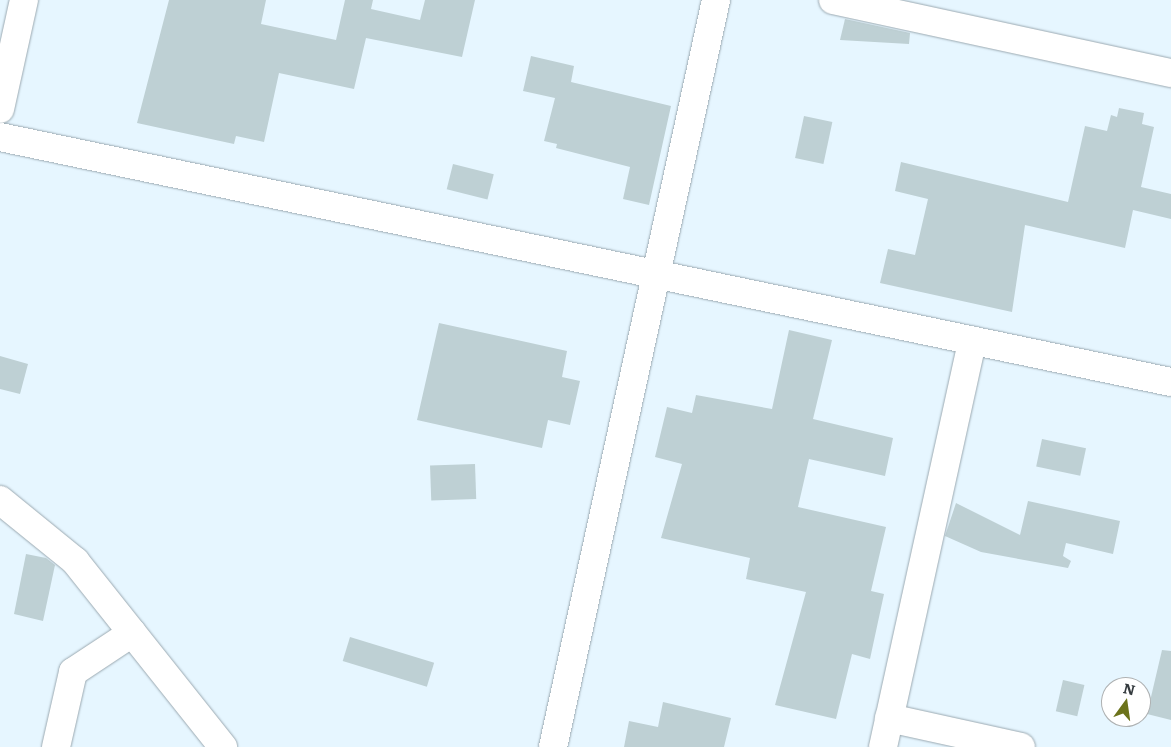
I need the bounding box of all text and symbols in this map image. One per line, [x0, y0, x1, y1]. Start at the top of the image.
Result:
north arrow [1101, 677, 1151, 727]
text: N [1121, 677, 1138, 700]

